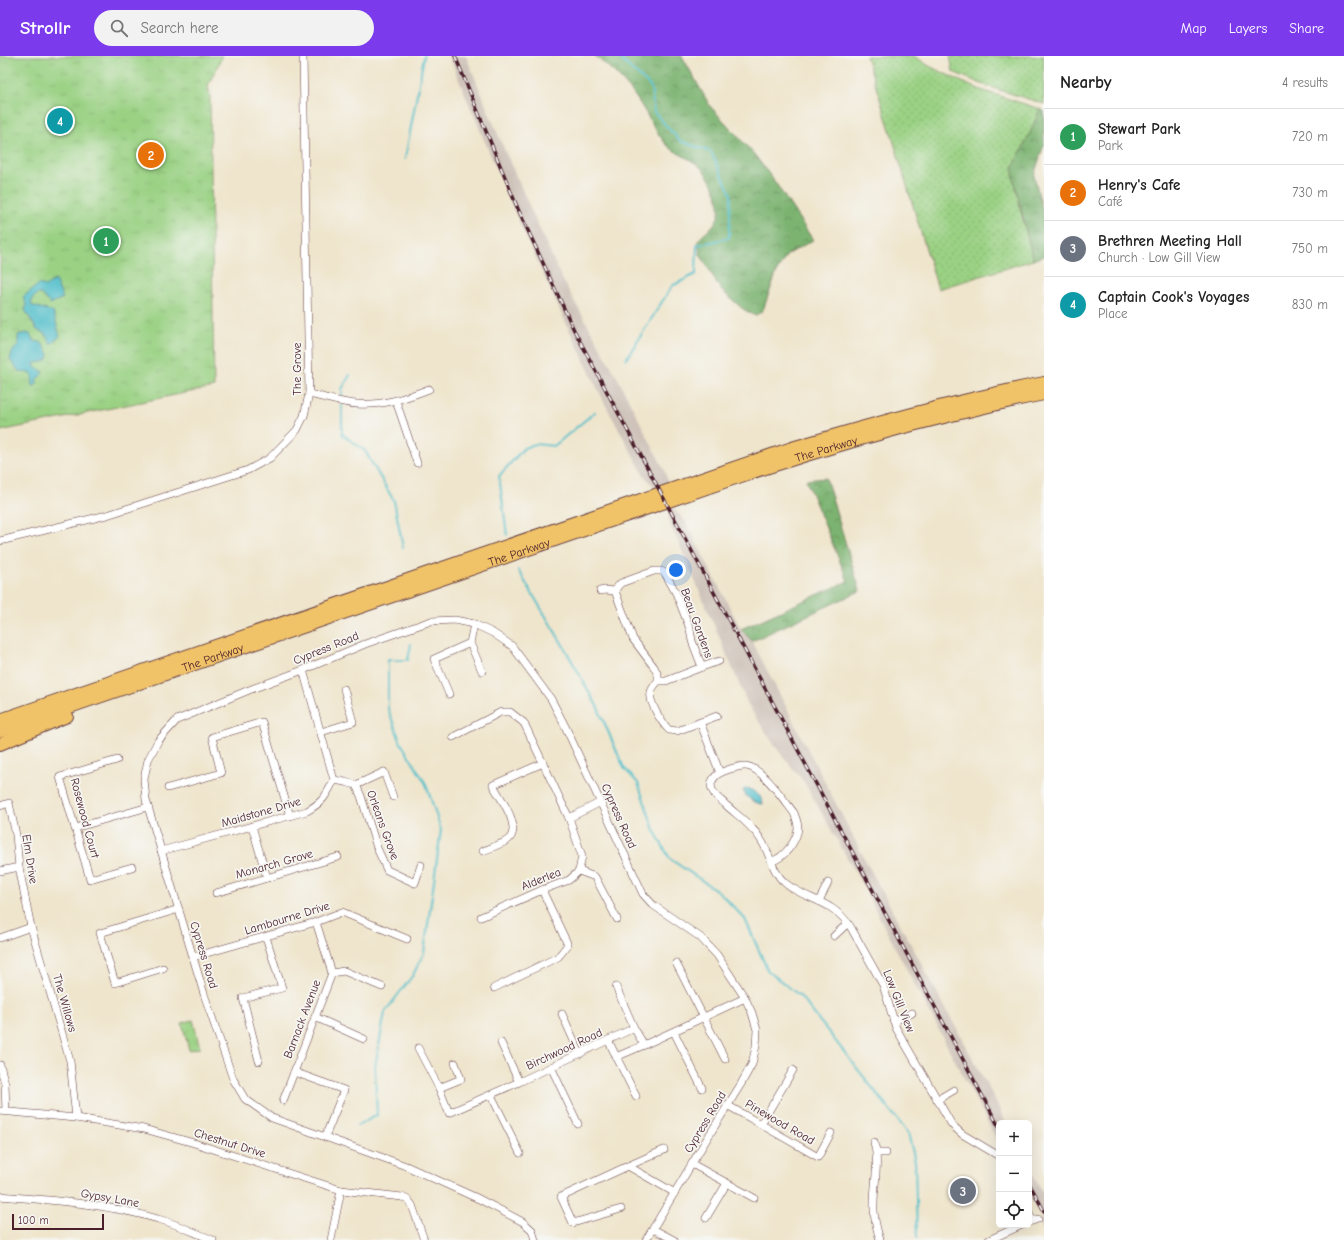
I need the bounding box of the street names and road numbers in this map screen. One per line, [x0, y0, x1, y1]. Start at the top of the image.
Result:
street label: The Grove [290, 343, 304, 395]
street label: The Parkway [793, 433, 860, 465]
street label: The Parkway [486, 535, 552, 569]
street label: Beau Gardens [678, 586, 716, 660]
street label: Cypress Road [291, 628, 361, 668]
street label: The Parkway [180, 641, 246, 675]
street label: Rosewood Court [68, 776, 103, 860]
street label: Cypress Road [598, 781, 640, 851]
street label: Orleans Grove [364, 788, 402, 862]
street label: Maidstone Drive [220, 794, 302, 830]
street label: Elm Drive [19, 833, 41, 885]
street label: Monarch Grove [234, 846, 314, 882]
street label: Alderlea [519, 865, 563, 893]
street label: Lambourne Drive [243, 898, 331, 938]
street label: Cypress Road [187, 920, 221, 990]
street label: Low Gill View [880, 968, 918, 1035]
street label: The Willows [50, 972, 80, 1034]
street label: Barnack Avenue [281, 978, 323, 1060]
street label: Birchwood Road [524, 1025, 604, 1073]
street label: Cypress Road [681, 1089, 729, 1155]
street label: Pinewood Road [743, 1096, 817, 1148]
street label: Chestnut Drive [192, 1125, 268, 1161]
street label: Gypsy Lane [80, 1186, 140, 1210]

